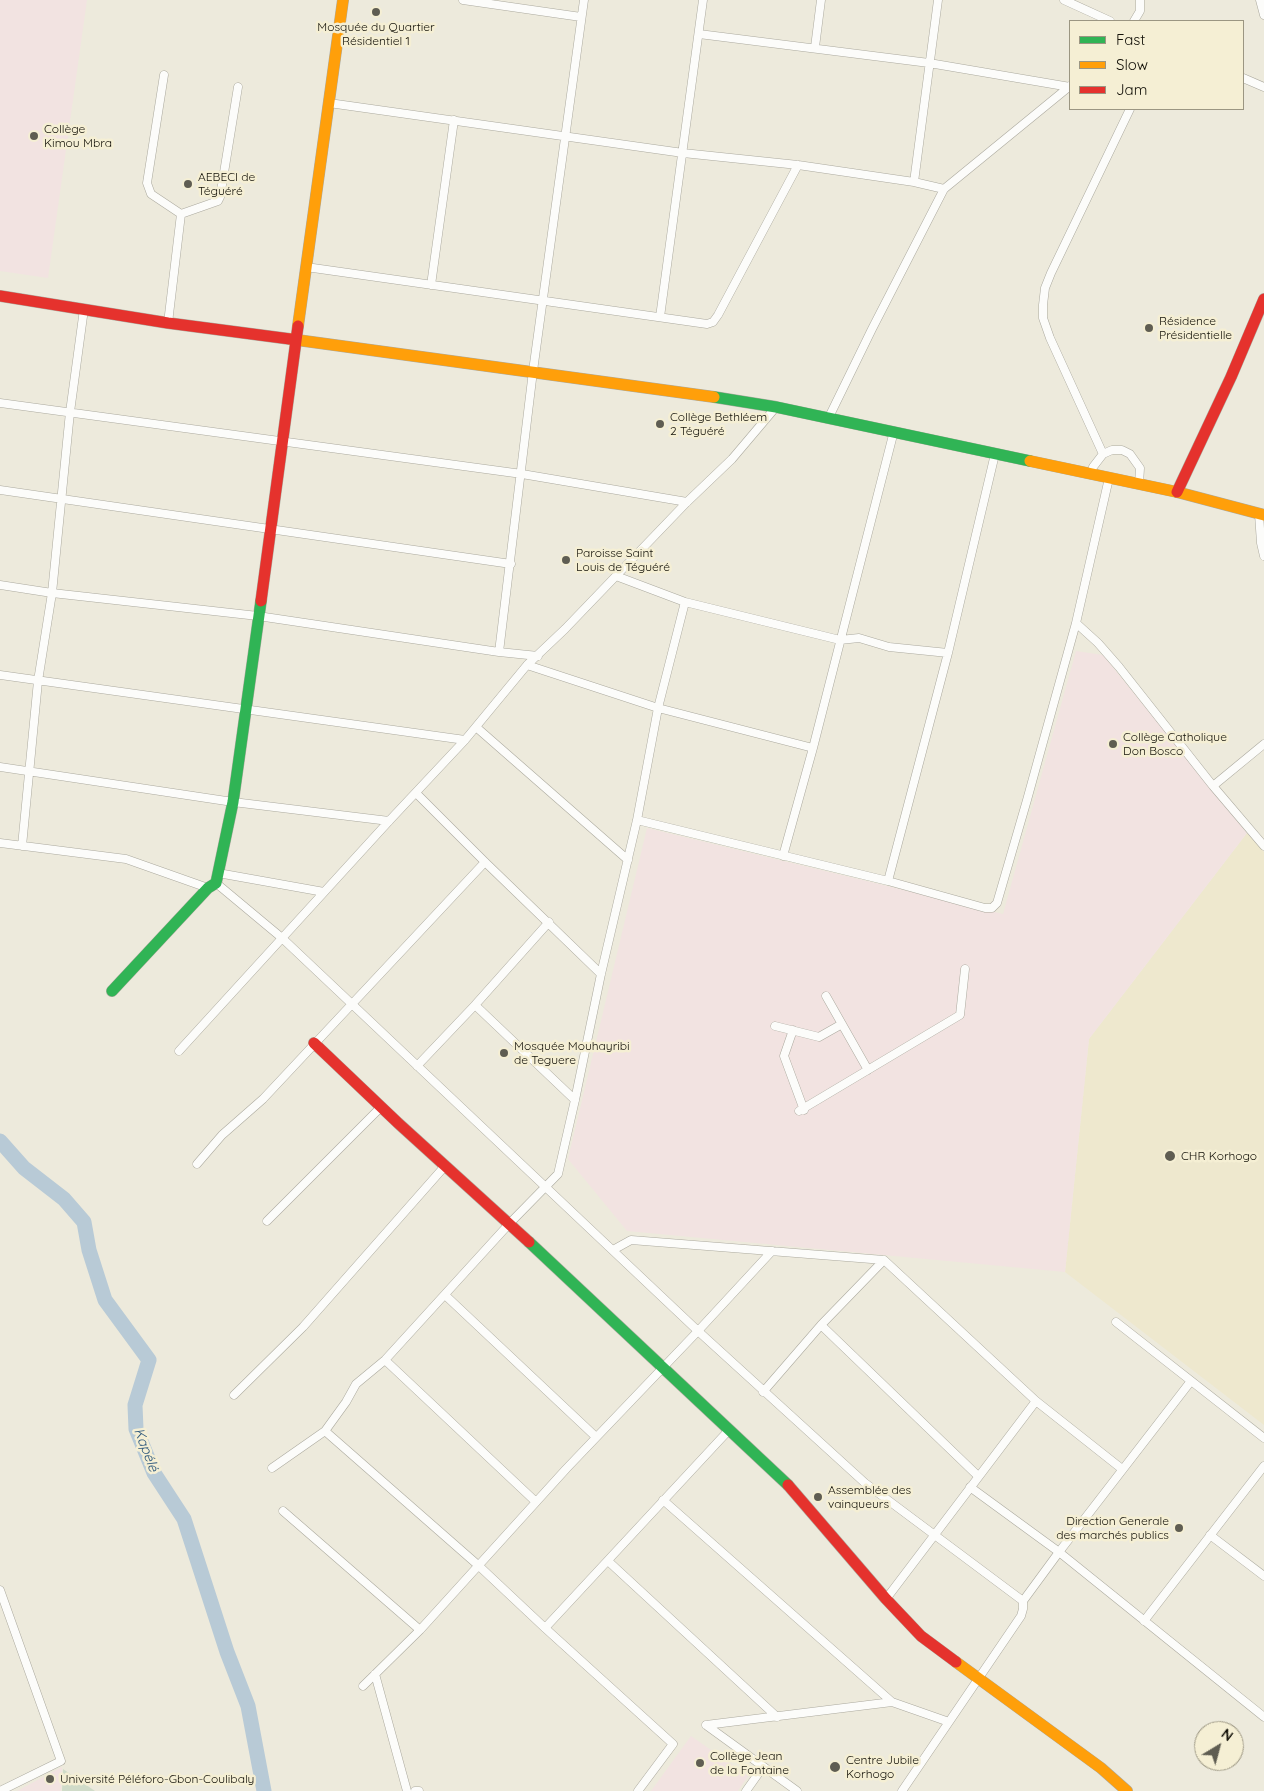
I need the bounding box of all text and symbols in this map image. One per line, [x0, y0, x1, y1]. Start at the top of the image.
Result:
marker: Mosquée du Quartier Résidentiel 1 [370, 6, 382, 18]
place label: Mosquée du Quartier Résidentiel 1 [317, 20, 435, 48]
legend [1069, 20, 1244, 110]
text: Fast [1116, 30, 1145, 49]
text: Slow [1116, 55, 1148, 74]
text: Jam [1116, 80, 1147, 99]
place label: Collège Kimou Mbra [44, 122, 112, 150]
marker: Collège Kimou Mbra [28, 130, 40, 142]
place label: AEBECI de Téguéré [198, 170, 255, 198]
marker: AEBECI de Téguéré [182, 178, 194, 190]
place label: Résidence Présidentielle [1159, 314, 1232, 342]
marker: Résidence Présidentielle [1143, 322, 1155, 334]
place label: Collège Bethléem 2 Téguéré [670, 410, 767, 438]
marker: Collège Bethléem 2 Téguéré [654, 418, 666, 430]
place label: Paroisse Saint Louis de Téguéré [576, 546, 670, 574]
marker: Paroisse Saint Louis de Téguéré [560, 554, 572, 566]
place label: Collège Catholique Don Bosco [1123, 730, 1227, 758]
marker: Collège Catholique Don Bosco [1107, 738, 1119, 750]
place label: Mosquée Mouhayribi de Teguere [514, 1039, 630, 1067]
marker: Mosquée Mouhayribi de Teguere [498, 1047, 510, 1059]
marker: CHR Korhogo [1163, 1149, 1177, 1163]
place label: CHR Korhogo [1181, 1149, 1257, 1163]
water label: Kapélé [130, 1426, 162, 1474]
place label: Assemblée des vainqueurs [828, 1483, 911, 1511]
marker: Assemblée des vainqueurs [812, 1491, 824, 1503]
place label: Direction Generale des marchés publics [1056, 1514, 1169, 1542]
marker: Direction Generale des marchés publics [1173, 1522, 1185, 1534]
north arrow [1194, 1721, 1244, 1771]
text: N [1218, 1725, 1237, 1745]
place label: Collège Jean de la Fontaine [710, 1749, 789, 1777]
place label: Centre Jubile Korhogo [846, 1753, 919, 1781]
marker: Collège Jean de la Fontaine [694, 1757, 706, 1769]
marker: Centre Jubile Korhogo [828, 1760, 842, 1774]
place label: Université Péléforo-Gbon-Coulibaly [60, 1772, 254, 1786]
marker: Université Péléforo-Gbon-Coulibaly [44, 1773, 56, 1785]

